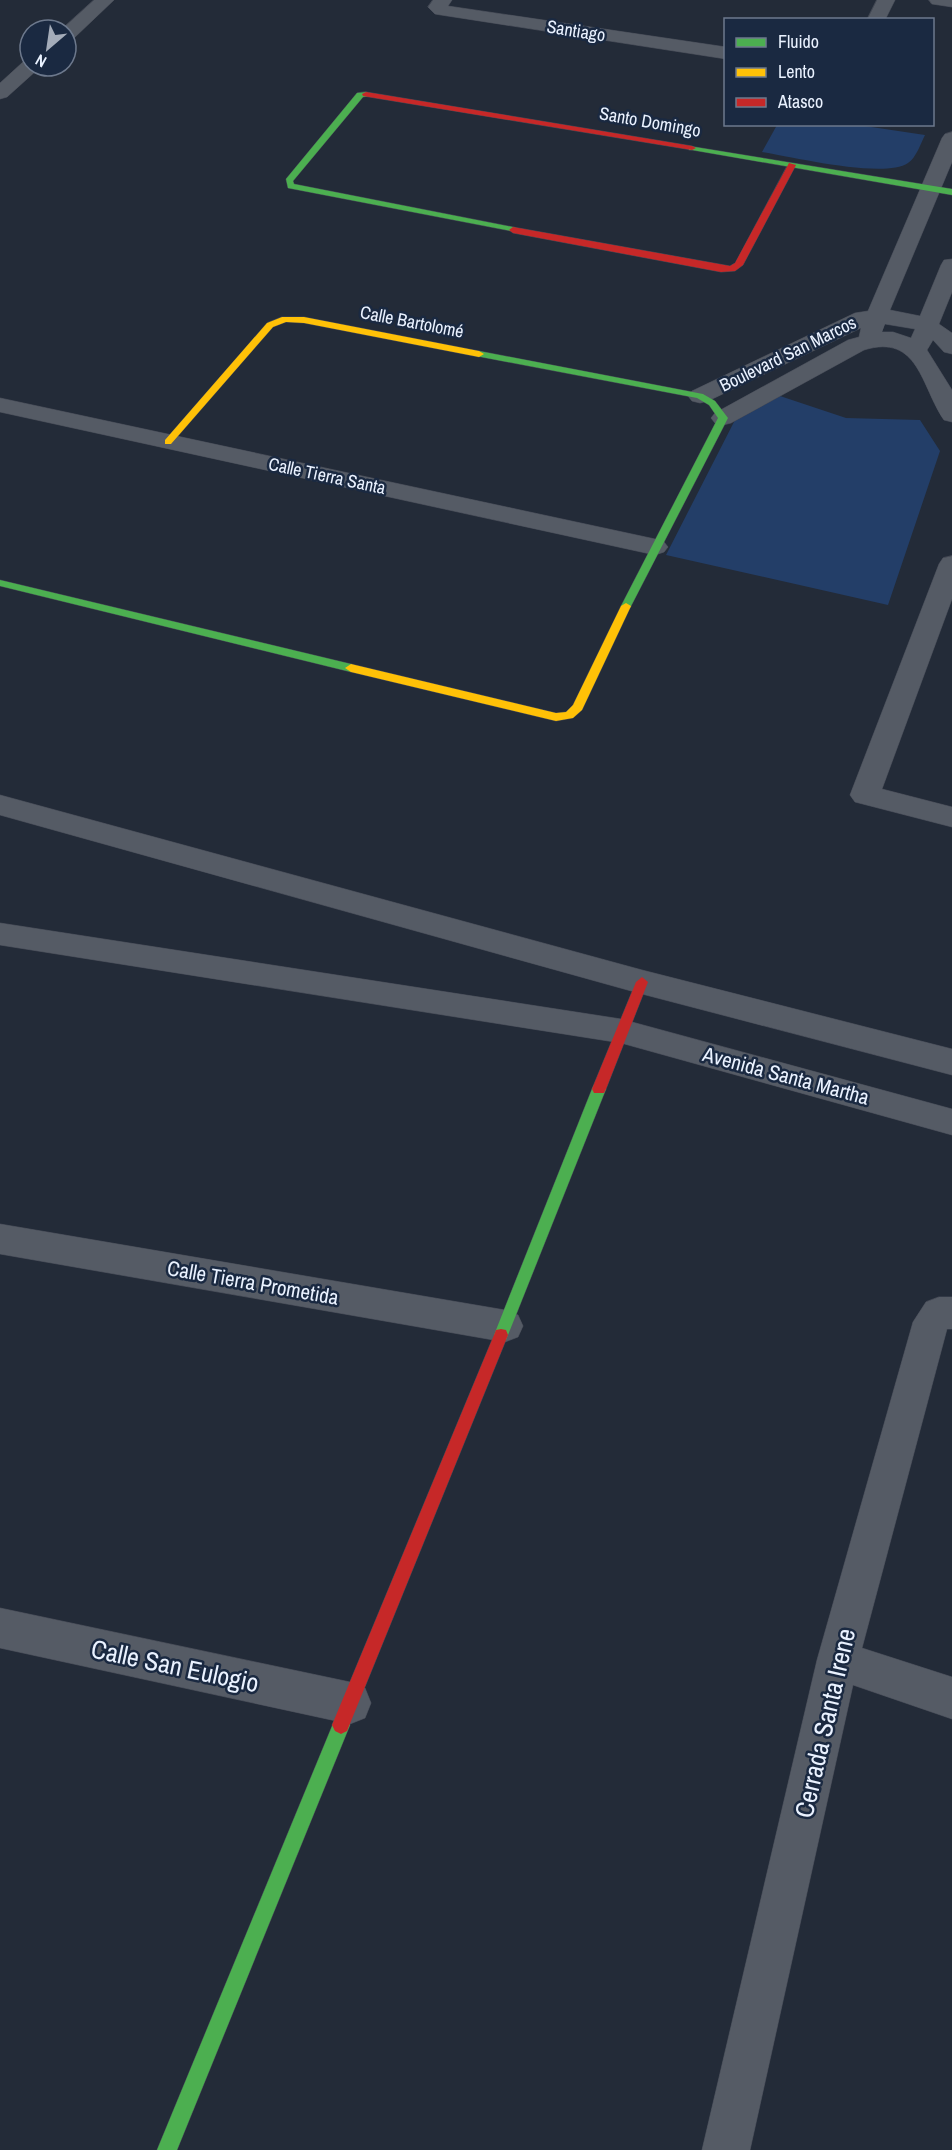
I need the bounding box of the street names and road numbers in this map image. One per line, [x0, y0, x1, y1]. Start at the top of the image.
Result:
street label: Santiago [545, 14, 607, 47]
street label: Santo Domingo [597, 100, 703, 143]
street label: Calle Bartolomé [358, 299, 466, 344]
street label: Boulevard San Marcos [715, 310, 860, 398]
street label: Calle Tierra Santa [266, 451, 388, 500]
street label: Avenida Santa Martha [699, 1039, 873, 1112]
street label: Calle Tierra Prometida [165, 1253, 341, 1312]
street label: Cerrada Santa Irene [786, 1625, 863, 1821]
street label: Calle San Eulogio [88, 1631, 262, 1700]

